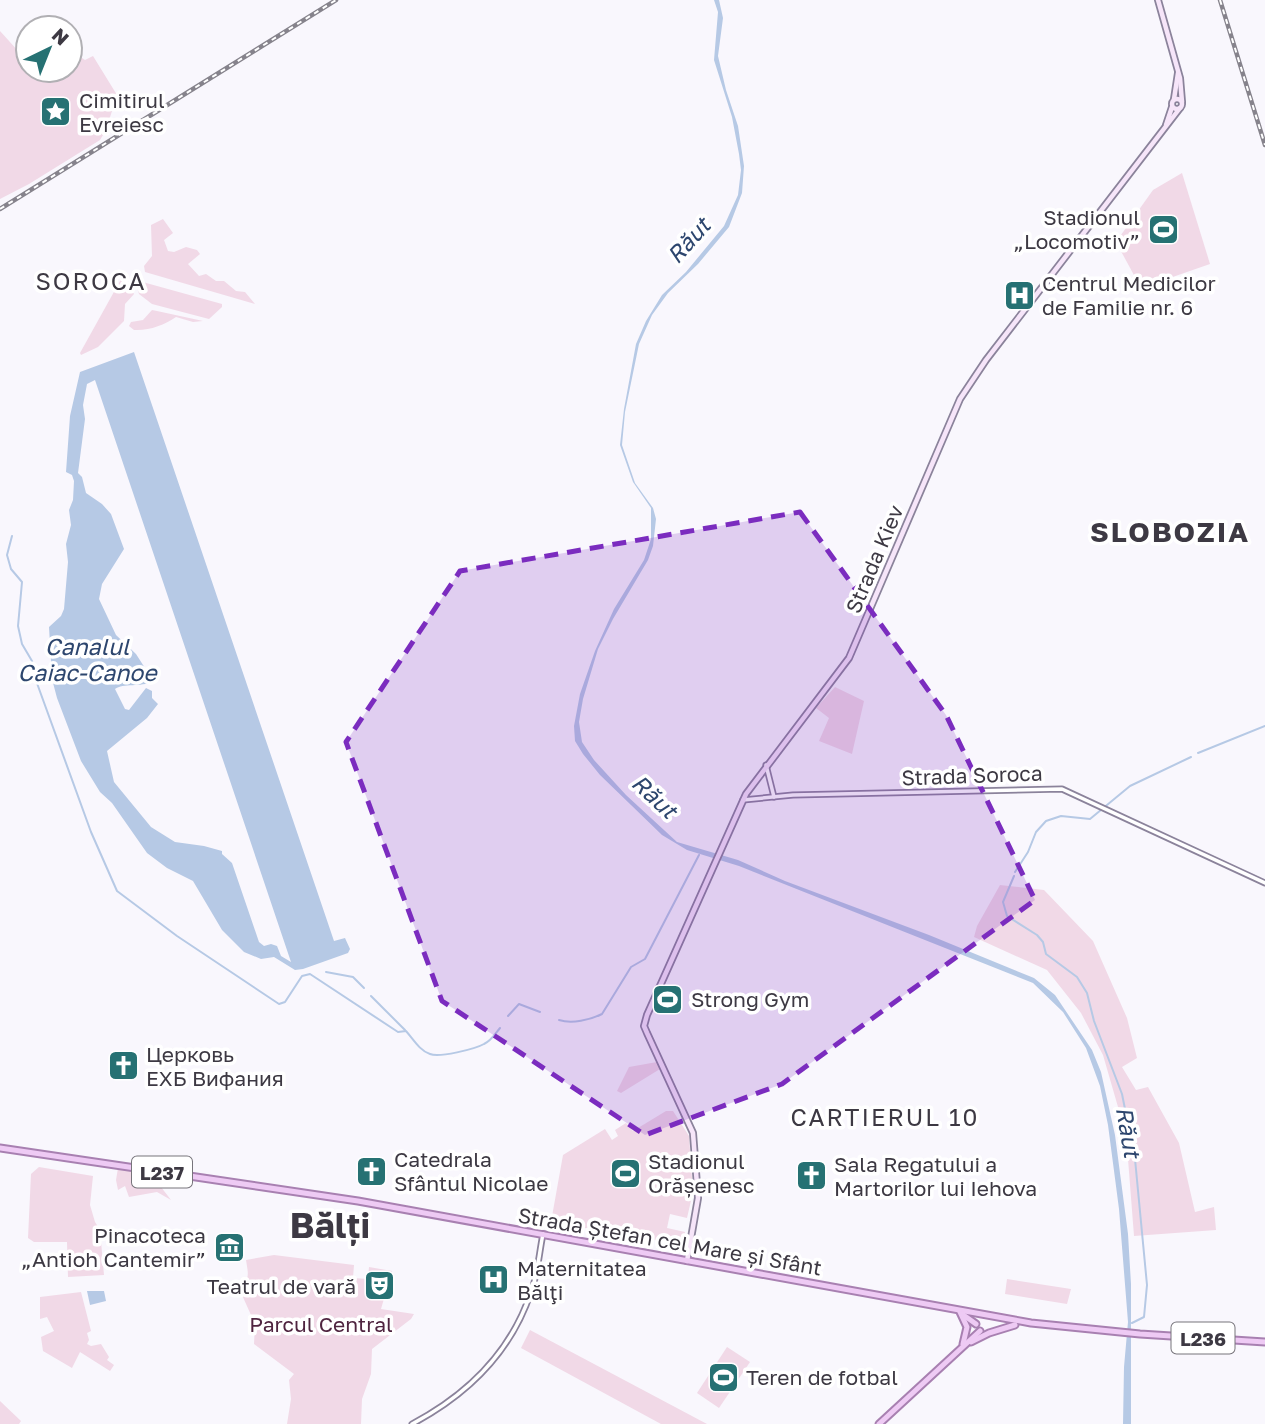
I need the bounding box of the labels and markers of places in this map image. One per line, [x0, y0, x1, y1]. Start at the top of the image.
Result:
place label: Cimitirul Evreiesc [79, 87, 165, 137]
place icon: Cimitirul Evreiesc [39, 95, 73, 129]
place label: Stadionul „Locomotiv” [1014, 204, 1140, 254]
sports icon: Stadionul „Locomotiv” [1146, 212, 1180, 246]
place label: Centrul Medicilor de Familie nr. 6 [1042, 270, 1216, 320]
hospital icon: Centrul Medicilor de Familie nr. 6 [1002, 278, 1036, 312]
sports icon: Strong Gym [651, 982, 685, 1016]
place label: Strong Gym [691, 986, 809, 1012]
place label: Церковь ЕХБ Вифания [146, 1041, 284, 1091]
church icon: Церковь ЕХБ Вифания [106, 1049, 140, 1083]
place label: Catedrala Sfântul Nicolae [394, 1146, 548, 1196]
place label: Stadionul Orășenesc [648, 1148, 754, 1198]
place label: Sala Regatului a Martorilor lui Iehova [834, 1151, 1037, 1201]
church icon: Catedrala Sfântul Nicolae [354, 1154, 388, 1188]
sports icon: Stadionul Orășenesc [608, 1156, 642, 1190]
church icon: Sala Regatului a Martorilor lui Iehova [794, 1159, 828, 1193]
place label: Pinacoteca „Antioh Cantemir” [21, 1222, 206, 1272]
museum icon: Pinacoteca „Antioh Cantemir” [212, 1230, 246, 1264]
place label: Maternitatea Bălţi [517, 1255, 647, 1305]
hospital icon: Maternitatea Bălţi [477, 1263, 511, 1297]
theatre icon: Teatrul de vară [362, 1269, 396, 1303]
place label: Teatrul de vară [207, 1273, 356, 1299]
sports icon: Teren de fotbal [706, 1360, 740, 1394]
place label: Teren de fotbal [746, 1364, 898, 1390]

